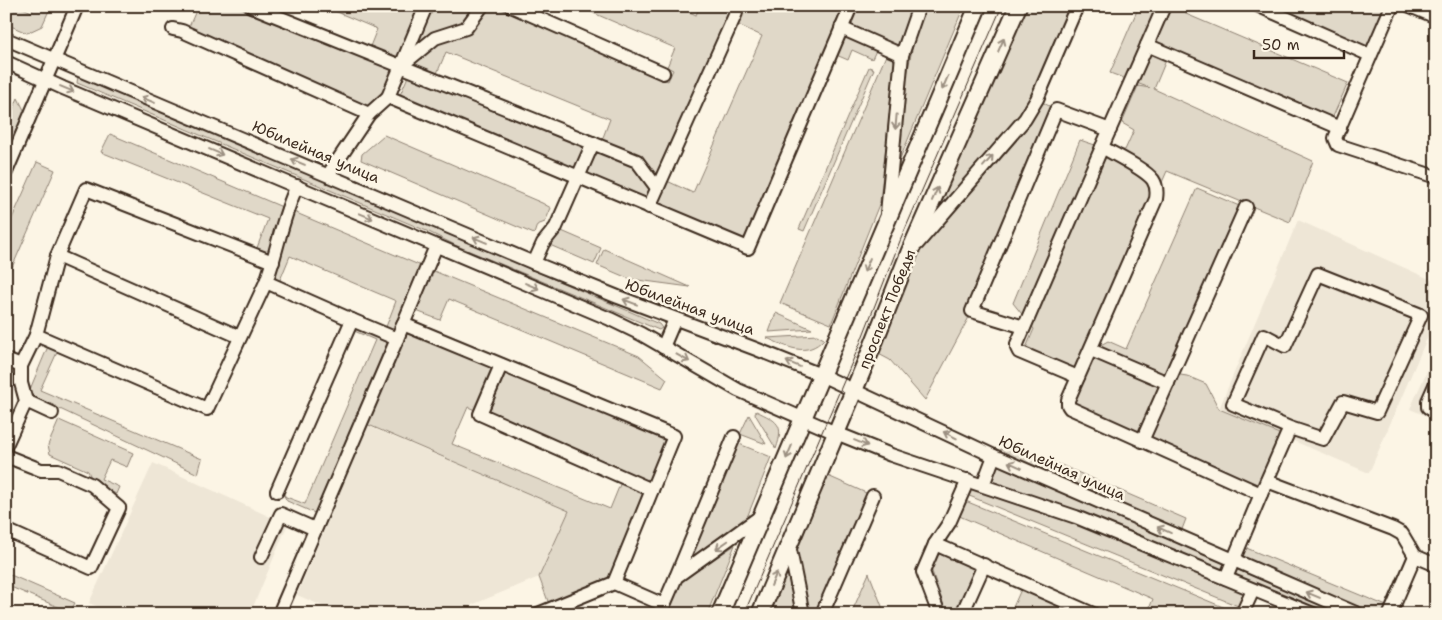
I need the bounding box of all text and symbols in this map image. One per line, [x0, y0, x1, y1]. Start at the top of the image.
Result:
scale bar [1254, 28, 1344, 60]
text: 50 m [1262, 35, 1300, 55]
one-way arrow [996, 38, 1006, 53]
one-way arrow [940, 75, 950, 90]
one-way arrow [59, 85, 74, 95]
one-way arrow [141, 94, 156, 104]
one-way arrow [891, 114, 901, 130]
street label: Юбилейная улица [249, 116, 383, 188]
one-way arrow [208, 148, 224, 157]
one-way arrow [982, 155, 994, 168]
one-way arrow [291, 157, 306, 167]
one-way arrow [931, 187, 941, 202]
one-way arrow [358, 211, 373, 221]
one-way arrow [473, 234, 488, 244]
street label: проспект Победы [854, 246, 920, 372]
one-way arrow [862, 257, 872, 272]
street label: Юбилейная улица [623, 274, 758, 340]
one-way arrow [524, 282, 539, 292]
one-way arrow [623, 297, 638, 306]
one-way arrow [675, 354, 689, 364]
one-way arrow [786, 359, 801, 368]
one-way arrow [943, 430, 958, 440]
street label: Юбилейная улица [996, 431, 1129, 505]
one-way arrow [853, 439, 868, 448]
one-way arrow [783, 444, 793, 459]
one-way arrow [1008, 459, 1023, 469]
one-way arrow [1157, 525, 1172, 535]
one-way arrow [715, 540, 729, 550]
one-way arrow [770, 572, 780, 587]
one-way arrow [1306, 589, 1321, 599]

